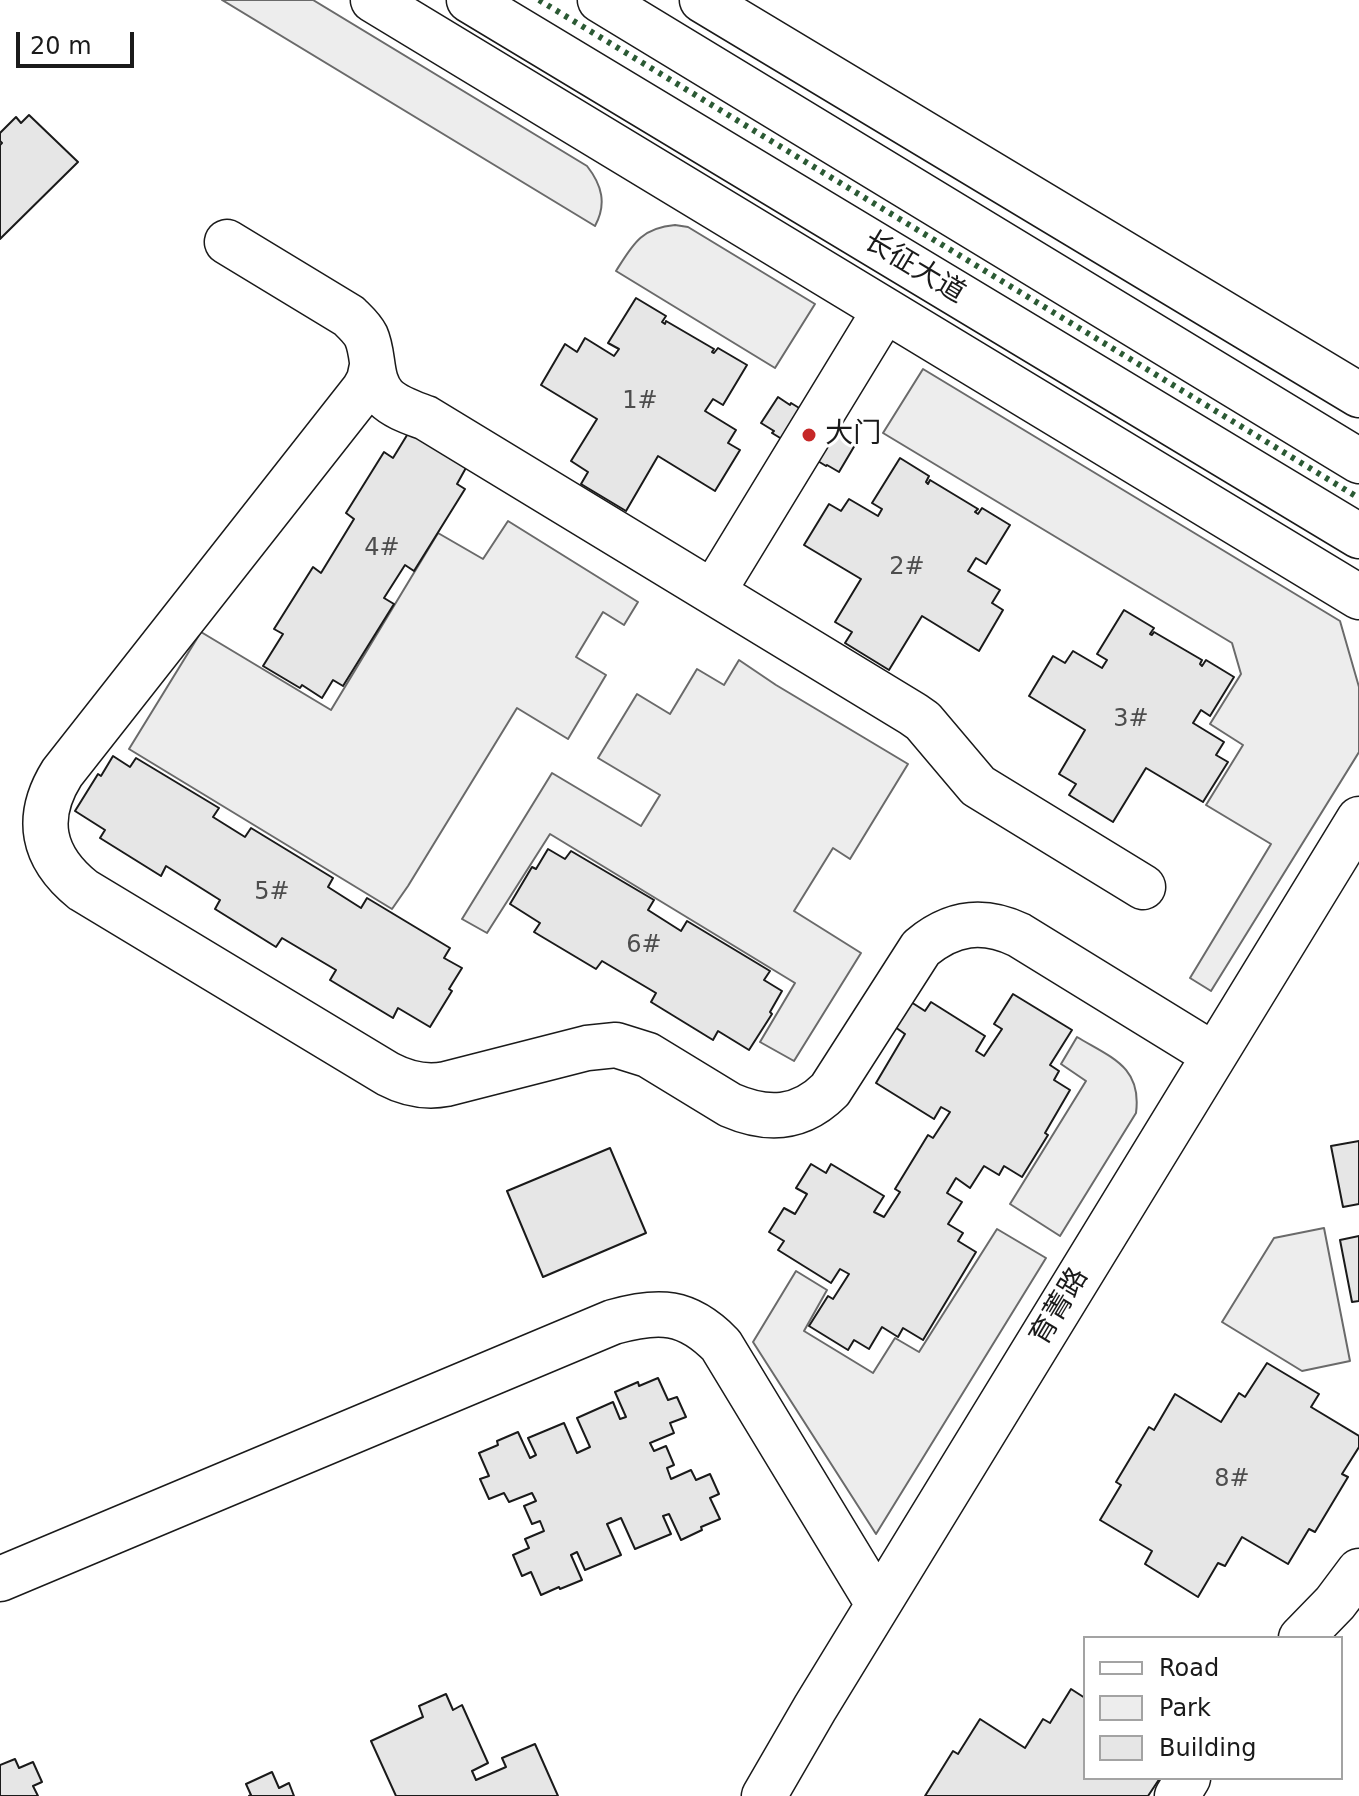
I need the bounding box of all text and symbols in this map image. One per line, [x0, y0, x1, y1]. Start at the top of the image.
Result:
scale bar [20, 16, 138, 66]
text: 20 m [30, 32, 92, 60]
street label: 长征大道 [857, 225, 971, 311]
house number: 1# [622, 388, 658, 416]
place label: 大门 [825, 418, 881, 452]
marker: 大门 [800, 426, 818, 444]
house number: 4# [364, 535, 400, 563]
house number: 2# [889, 554, 925, 582]
house number: 3# [1113, 706, 1149, 734]
house number: 5# [254, 879, 290, 907]
house number: 6# [626, 932, 662, 960]
street label: 育菁路 [1024, 1262, 1096, 1352]
house number: 8# [1214, 1466, 1250, 1494]
legend [1083, 1636, 1343, 1780]
text: Road [1159, 1654, 1219, 1682]
text: Park [1159, 1694, 1211, 1722]
text: Building [1159, 1734, 1256, 1762]

